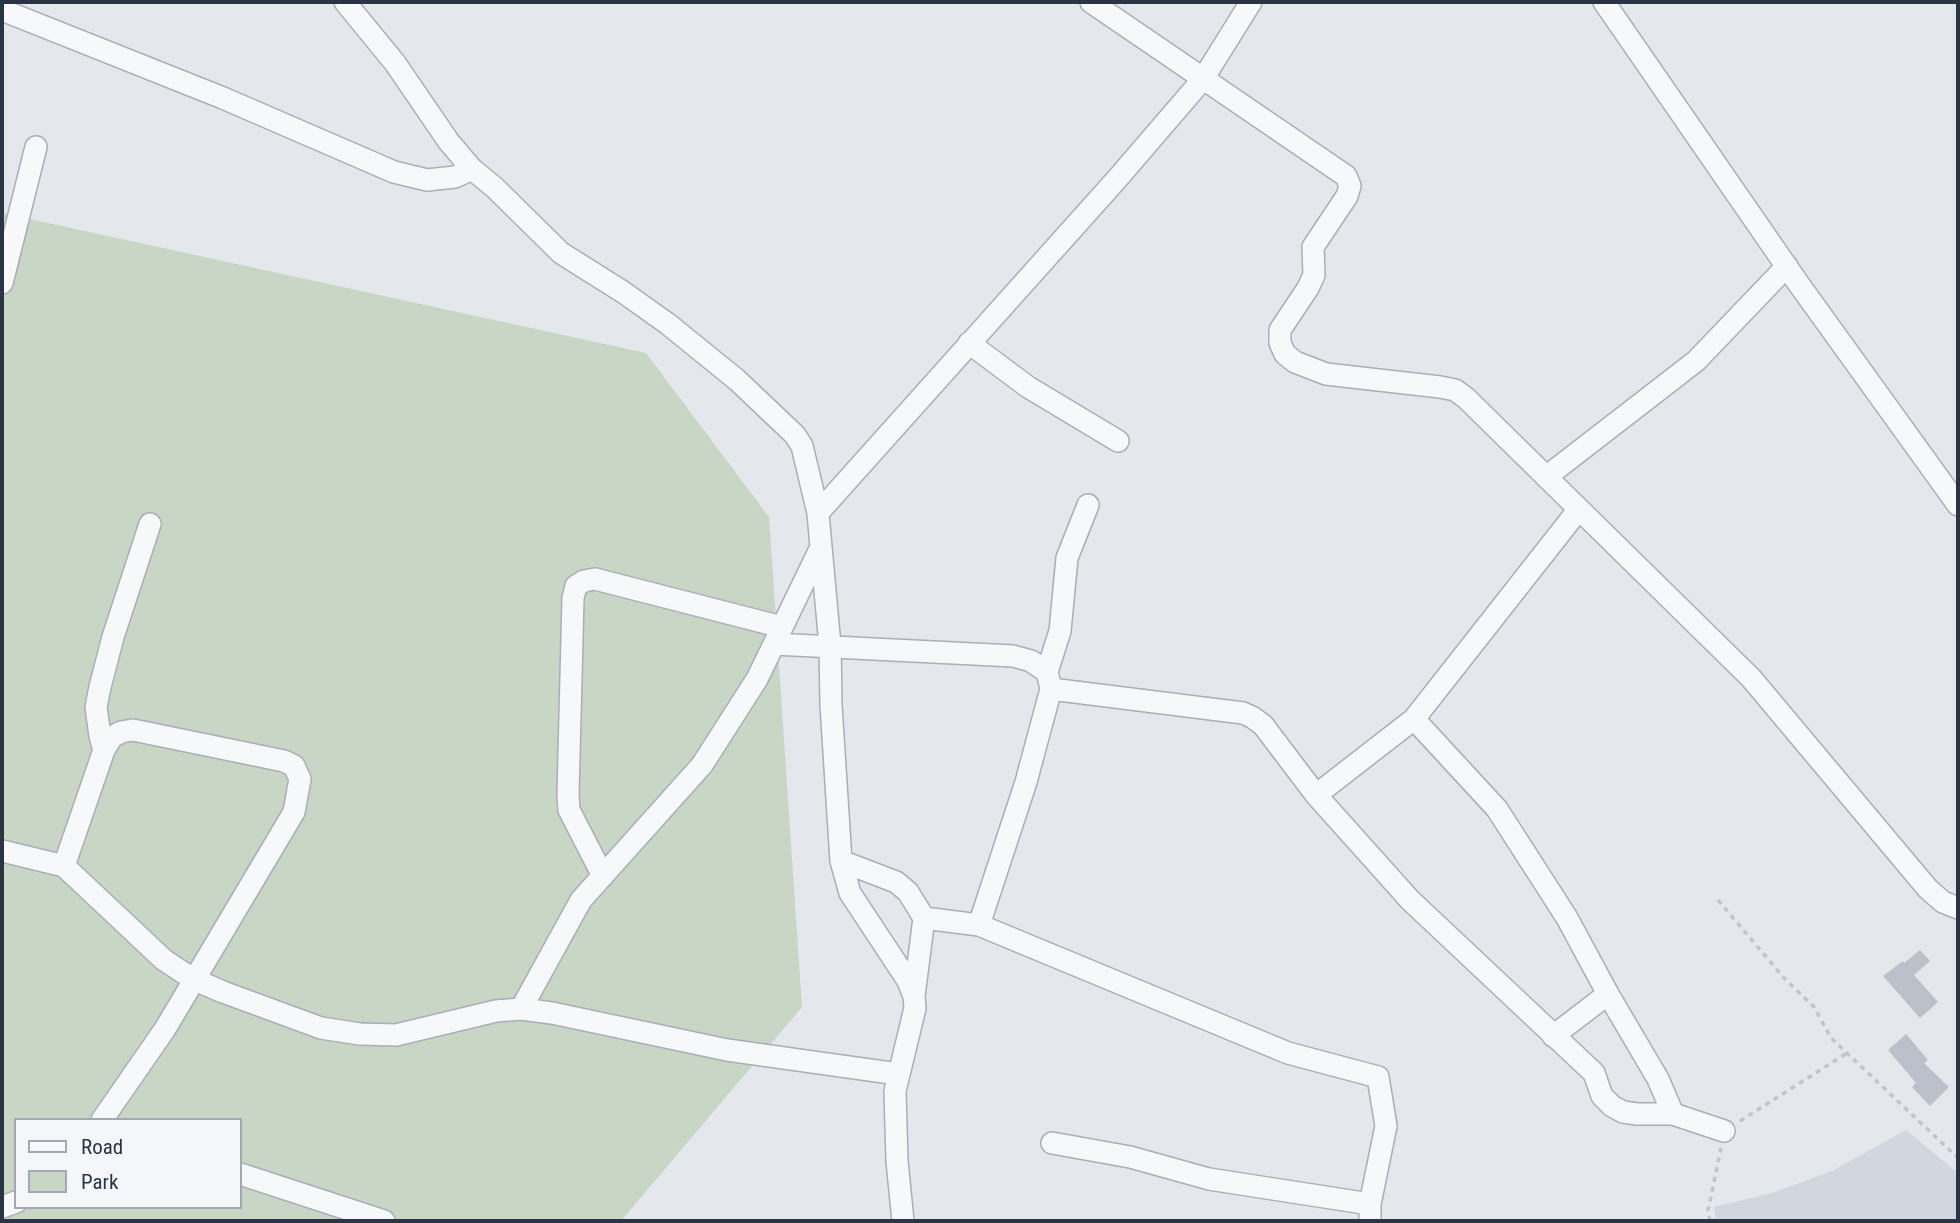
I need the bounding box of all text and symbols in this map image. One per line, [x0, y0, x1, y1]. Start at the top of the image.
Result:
legend [14, 1118, 242, 1209]
text: Road [81, 1135, 123, 1159]
text: Park [81, 1170, 118, 1194]

